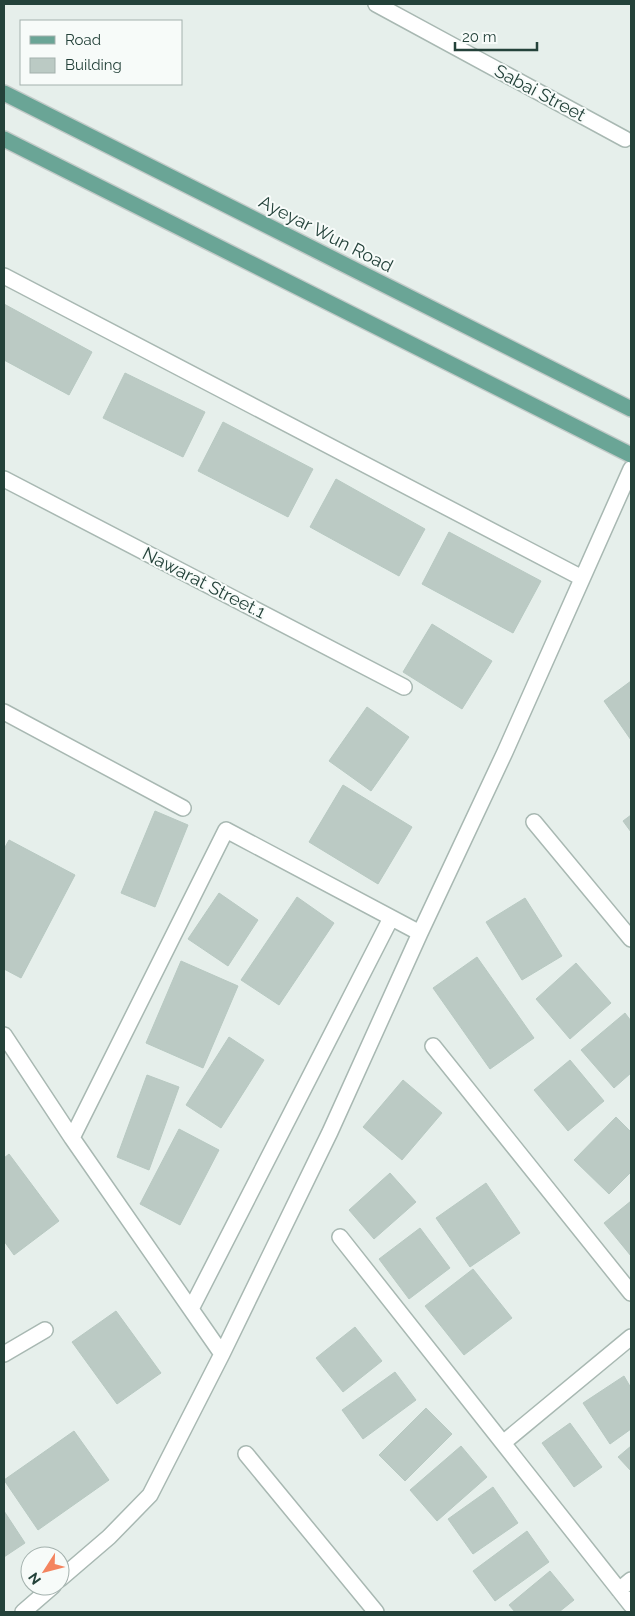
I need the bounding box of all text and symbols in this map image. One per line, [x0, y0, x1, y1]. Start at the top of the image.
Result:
legend [20, 20, 182, 85]
scale bar [455, 20, 538, 52]
text: 20 m [462, 28, 497, 46]
text: Road [65, 31, 101, 49]
text: Building [65, 56, 122, 74]
street label: Sabai Street [491, 60, 589, 125]
street label: Ayeyar Wun Road [256, 191, 397, 276]
street label: Nawarat Street.1 [139, 543, 269, 623]
north arrow [20, 1546, 70, 1596]
text: N [25, 1570, 44, 1588]

